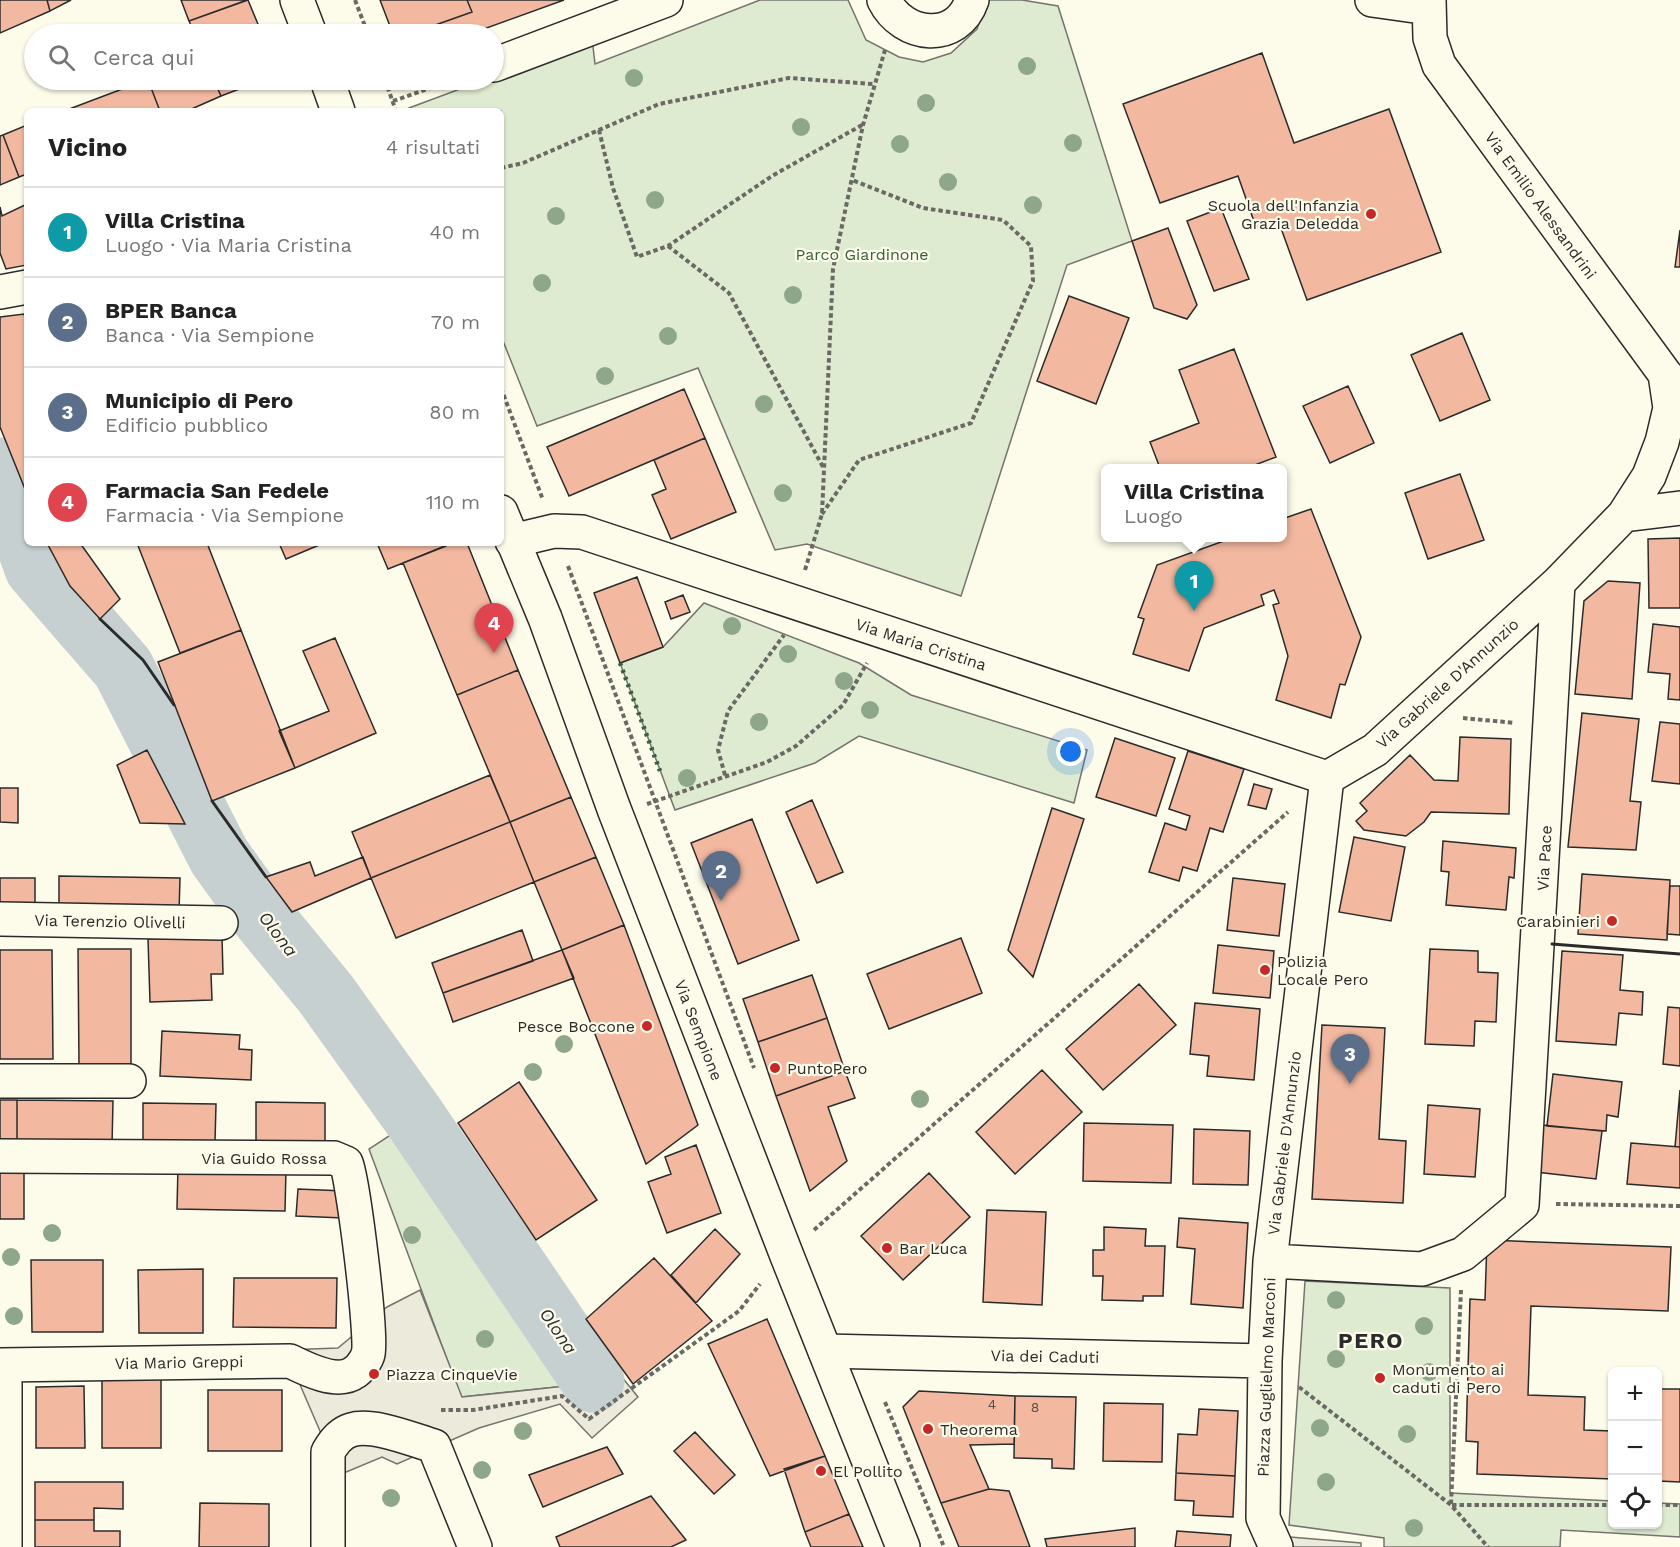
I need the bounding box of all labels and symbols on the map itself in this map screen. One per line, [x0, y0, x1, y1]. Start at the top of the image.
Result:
street label: Via Emilio Alessandrini [1481, 128, 1600, 283]
place label: Scuola dell'Infanzia Grazia Deledda [1208, 196, 1359, 233]
marker: Scuola dell'Infanzia Grazia Deledda [1364, 207, 1378, 221]
park label: Parco Giardinone [795, 245, 929, 264]
pin: 1 [1174, 562, 1214, 611]
pin: 4 [474, 604, 514, 653]
street label: Via Maria Cristina [853, 614, 989, 675]
street label: Via Gabriele D'Annunzio [1372, 614, 1523, 752]
your location [1056, 737, 1085, 766]
street label: Via Pace [1533, 825, 1556, 891]
pin: 2 [702, 852, 740, 901]
water label: Olona [255, 907, 302, 960]
street label: Via Terenzio Olivelli [34, 911, 186, 932]
place label: Carabinieri [1516, 912, 1600, 931]
marker: Carabinieri [1605, 914, 1619, 928]
place label: Polizia Locale Pero [1277, 952, 1368, 989]
marker: Polizia Locale Pero [1258, 963, 1272, 977]
street label: Via Sempione [671, 977, 726, 1083]
place label: Pesce Boccone [517, 1017, 635, 1036]
marker: Pesce Boccone [640, 1019, 654, 1033]
pin: 3 [1330, 1034, 1370, 1084]
street label: Via Gabriele D'Annunzio [1264, 1050, 1305, 1236]
place label: PuntoPero [787, 1059, 867, 1078]
marker: PuntoPero [768, 1061, 782, 1075]
street label: Via Guido Rossa [201, 1149, 327, 1168]
place label: Bar Luca [899, 1239, 967, 1258]
marker: Bar Luca [880, 1241, 894, 1255]
street label: Piazza Guglielmo Marconi [1254, 1277, 1279, 1477]
water label: Olona [535, 1304, 581, 1358]
district label: PERO [1338, 1328, 1404, 1353]
street label: Via dei Caduti [991, 1346, 1099, 1367]
street label: Via Mario Greppi [115, 1352, 243, 1373]
place label: Monumento ai caduti di Pero [1392, 1360, 1504, 1397]
place label: Piazza CinqueVie [386, 1365, 518, 1384]
marker: Piazza CinqueVie [367, 1367, 381, 1381]
marker: Monumento ai caduti di Pero [1373, 1371, 1387, 1385]
house number: 4 [988, 1396, 996, 1412]
house number: 8 [1031, 1399, 1039, 1415]
place label: Theorema [940, 1420, 1018, 1439]
marker: Theorema [921, 1422, 935, 1436]
place label: El Pollito [833, 1462, 903, 1481]
marker: El Pollito [814, 1464, 828, 1478]

